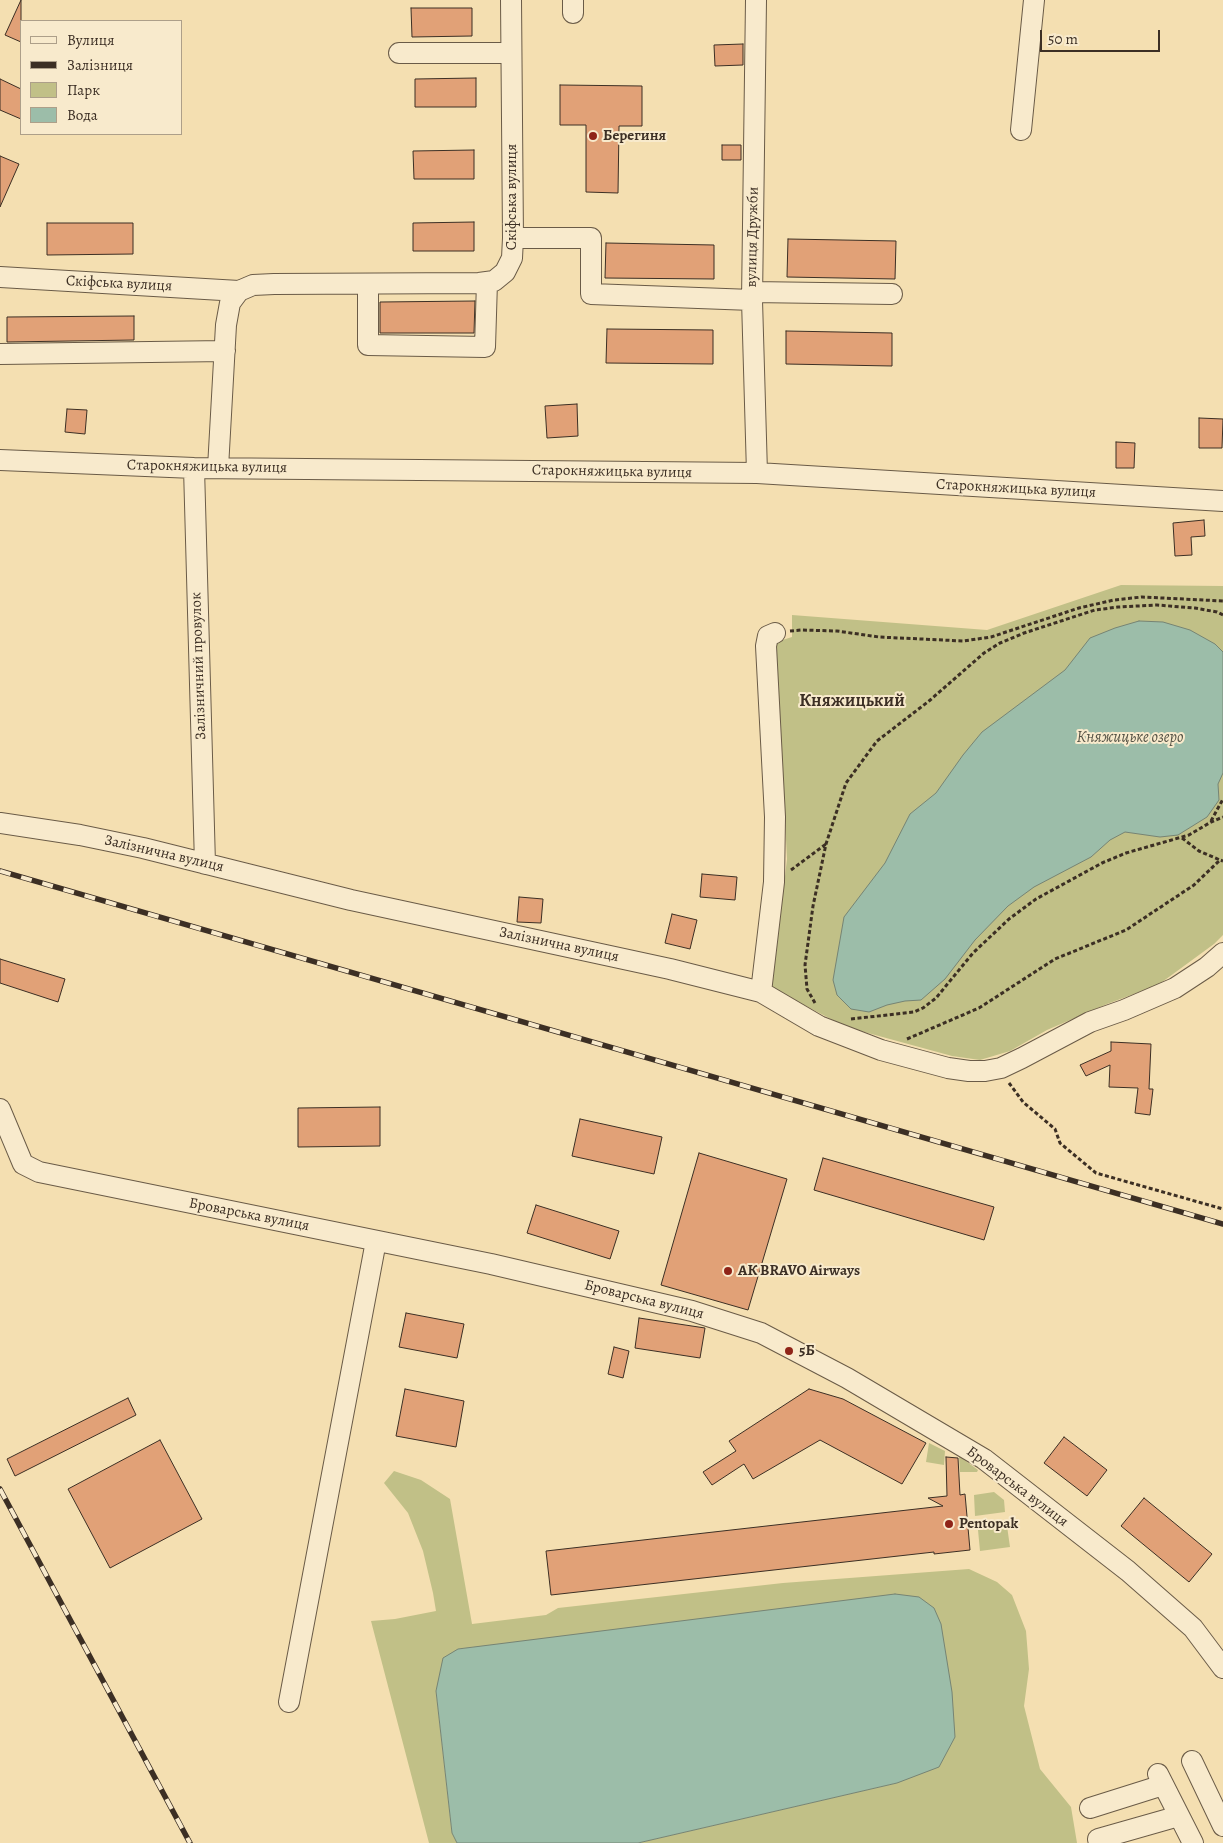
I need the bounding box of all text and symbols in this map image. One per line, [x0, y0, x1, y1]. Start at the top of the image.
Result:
legend [20, 20, 182, 135]
scale bar [1043, 20, 1163, 52]
text: 50 m [1048, 29, 1078, 49]
text: Вулиця [67, 30, 114, 50]
text: Залізниця [67, 55, 133, 75]
text: Парк [67, 80, 100, 100]
text: Вода [67, 105, 98, 125]
place label: Берегиня [603, 127, 666, 145]
marker: Берегиня [587, 130, 599, 142]
street label: Скіфська вулиця [503, 144, 521, 250]
street label: вулиця Дружби [743, 187, 763, 287]
street label: Скіфська вулиця [65, 272, 173, 296]
street label: Старокняжицька вулиця [127, 457, 287, 477]
street label: Старокняжицька вулиця [532, 462, 692, 482]
street label: Старокняжицька вулиця [935, 476, 1097, 502]
street label: Залізничний провулок [187, 592, 211, 740]
district label: Княжицький [799, 691, 905, 713]
water label: Княжицьке озеро [1076, 728, 1184, 748]
street label: Залізнична вулиця [103, 832, 225, 876]
street label: Залізнична вулиця [497, 924, 621, 966]
street label: Броварська вулиця [187, 1194, 311, 1236]
place label: АК BRAVO Airways [738, 1262, 860, 1280]
marker: АК BRAVO Airways [722, 1265, 734, 1277]
street label: Броварська вулиця [582, 1276, 706, 1324]
place label: 5Б [799, 1342, 815, 1360]
marker: 5Б [783, 1345, 795, 1357]
street label: Броварська вулиця [963, 1443, 1071, 1531]
place label: Pentopak [959, 1515, 1018, 1533]
marker: Pentopak [943, 1518, 955, 1530]

